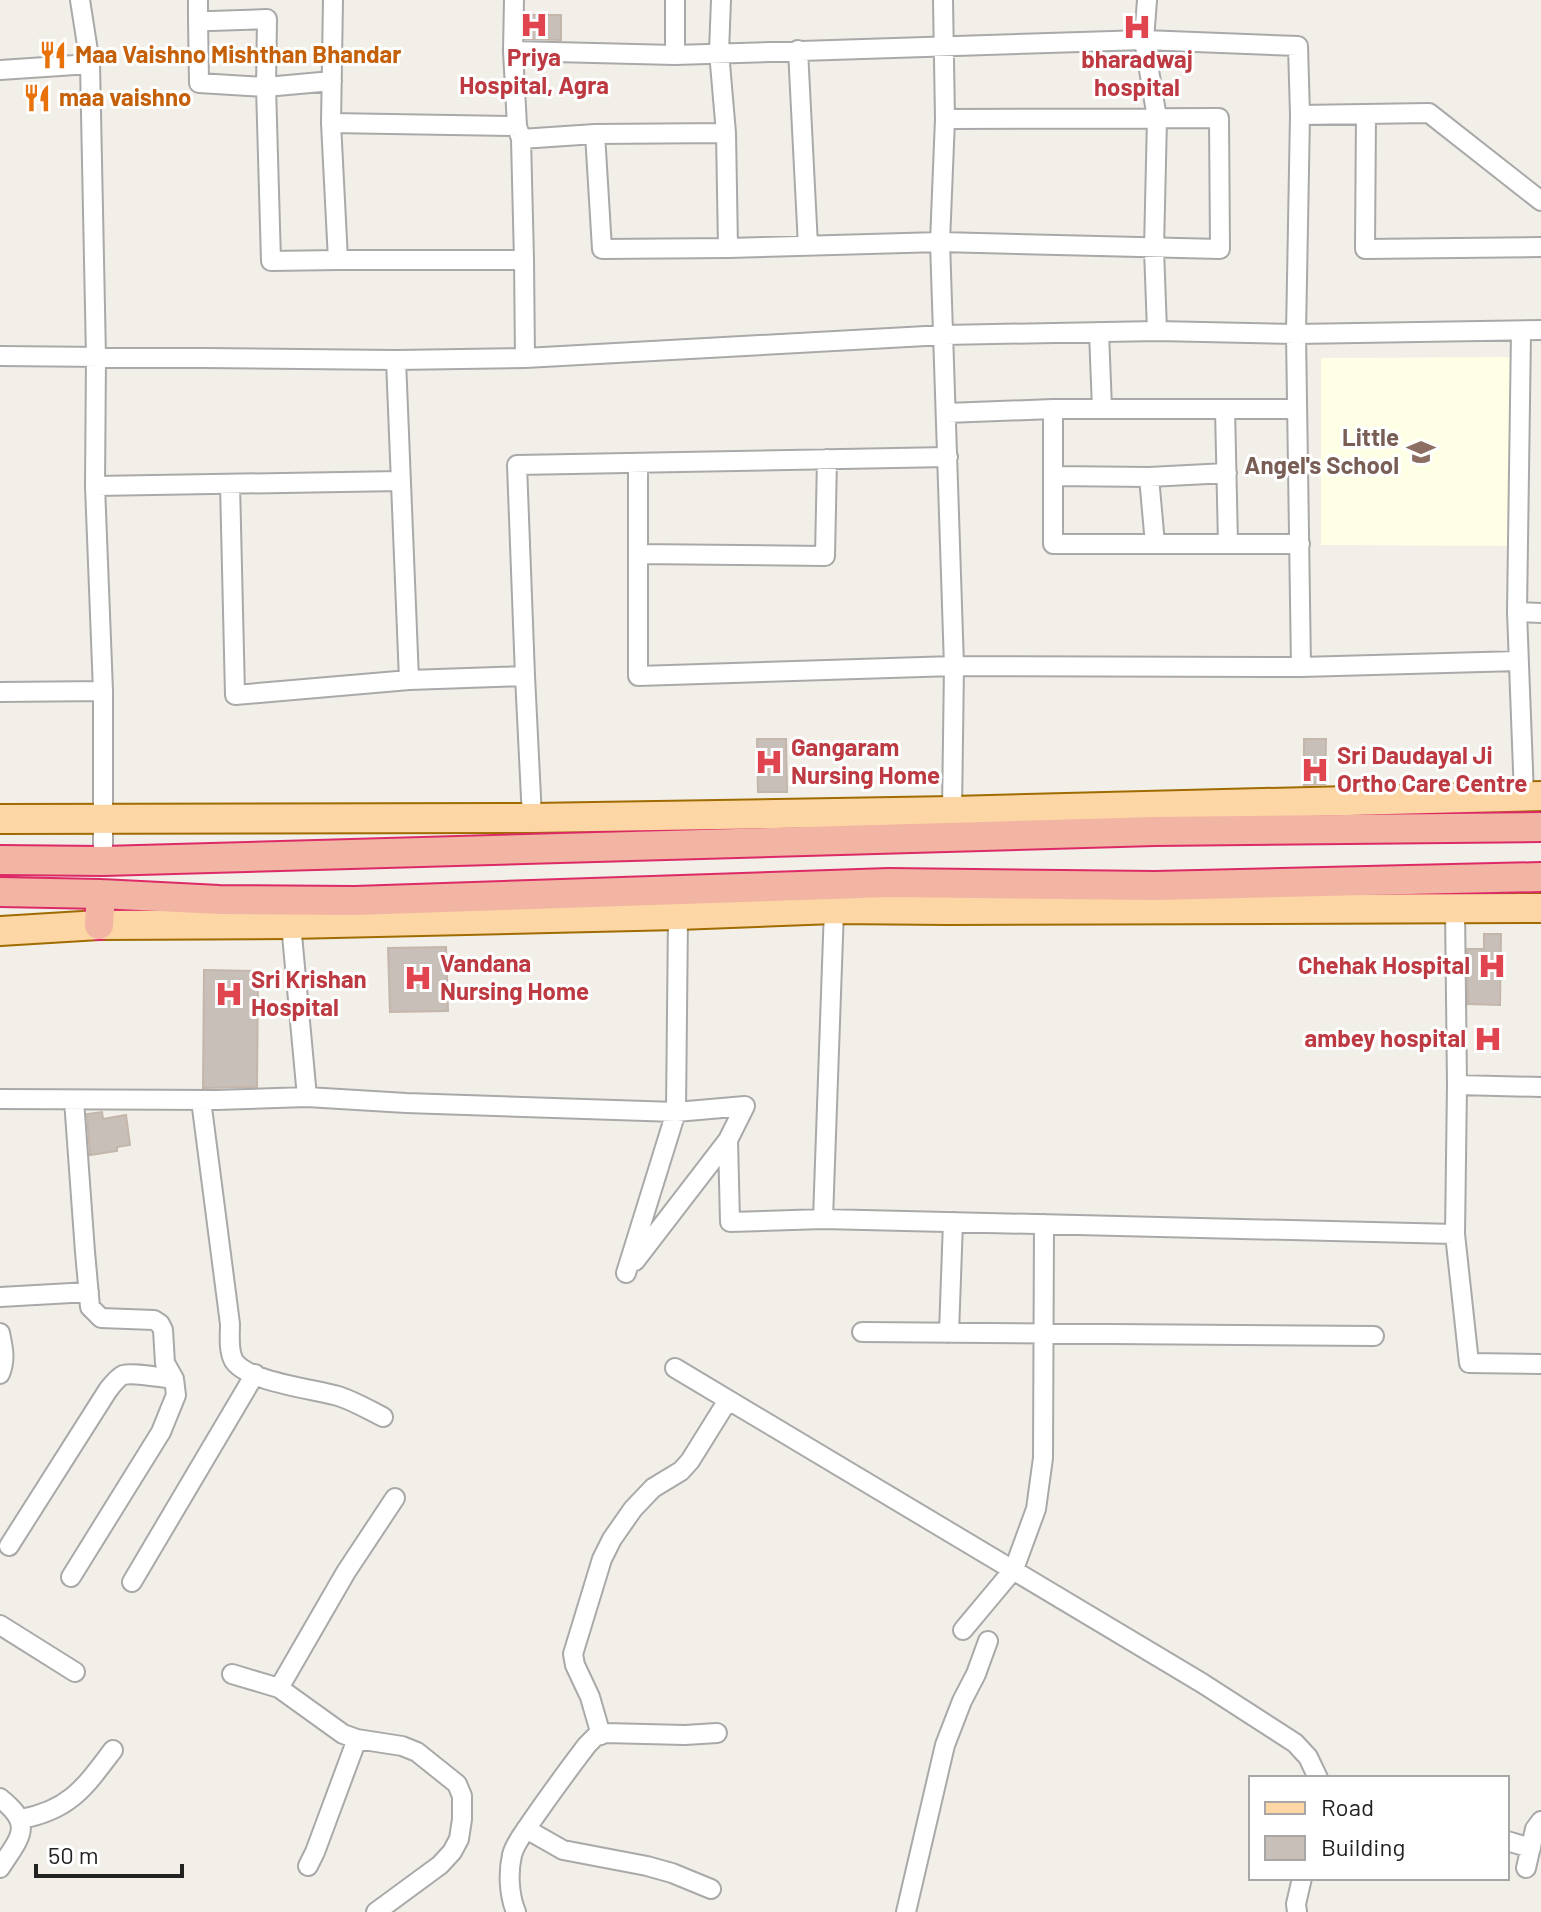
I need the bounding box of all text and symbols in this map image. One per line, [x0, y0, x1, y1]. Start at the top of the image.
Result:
hospital icon: Priya Hospital, Agra [519, 10, 549, 40]
hospital icon: bharadwaj hospital [1122, 12, 1152, 42]
place label: Maa Vaishno Mishthan Bhandar [75, 39, 401, 68]
restaurant icon: Maa Vaishno Mishthan Bhandar [38, 40, 68, 70]
place label: Priya Hospital, Agra [459, 42, 609, 99]
place label: bharadwaj hospital [1081, 44, 1193, 101]
place label: maa vaishno [59, 82, 191, 111]
restaurant icon: maa vaishno [22, 83, 52, 113]
place label: Little Angel's School [1244, 422, 1399, 479]
school or university icon: Little Angel's School [1406, 437, 1436, 467]
place label: Gangaram Nursing Home [791, 732, 940, 789]
place label: Sri Daudayal Ji Ortho Care Centre [1337, 740, 1527, 797]
hospital icon: Gangaram Nursing Home [754, 747, 784, 777]
hospital icon: Sri Daudayal Ji Ortho Care Centre [1300, 755, 1330, 785]
place label: Vandana Nursing Home [440, 948, 589, 1005]
place label: Chehak Hospital [1298, 950, 1470, 979]
hospital icon: Chehak Hospital [1477, 951, 1507, 981]
hospital icon: Vandana Nursing Home [403, 963, 433, 993]
place label: Sri Krishan Hospital [251, 964, 367, 1021]
hospital icon: Sri Krishan Hospital [214, 979, 244, 1009]
place label: ambey hospital [1305, 1023, 1466, 1052]
hospital icon: ambey hospital [1473, 1024, 1503, 1054]
legend [1249, 1776, 1509, 1880]
text: Road [1321, 1792, 1374, 1821]
scale bar [36, 1828, 182, 1878]
text: Building [1321, 1832, 1405, 1861]
text: 50 m [48, 1840, 99, 1869]

